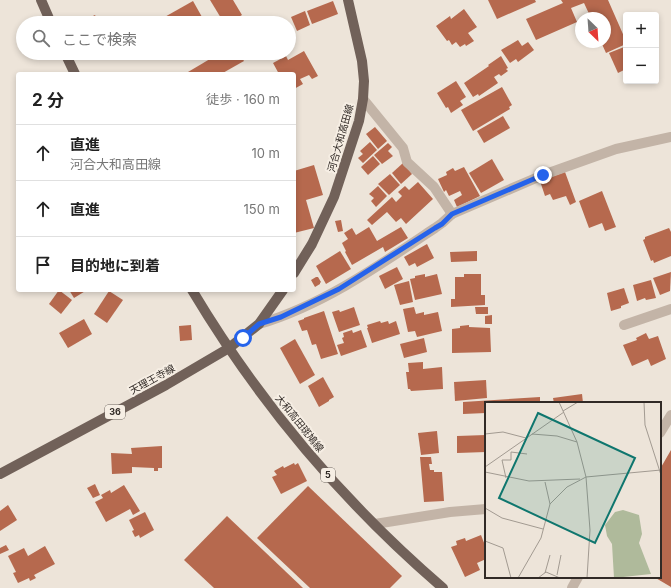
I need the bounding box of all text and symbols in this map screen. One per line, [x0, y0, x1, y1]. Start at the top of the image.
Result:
north arrow [575, 12, 611, 48]
map controls [623, 12, 659, 84]
button: + [623, 12, 659, 48]
search box [16, 16, 296, 60]
icon: search [30, 27, 52, 49]
text: ここで検索 [62, 30, 137, 49]
button: − [623, 48, 659, 84]
text: 2 分 [32, 90, 64, 110]
text: 徒歩 · 160 m [206, 91, 280, 107]
street label: 河合大和高田線 [325, 103, 355, 173]
text: 直進 [70, 135, 100, 154]
icon: ahead [32, 142, 54, 164]
text: 10 m [251, 145, 280, 161]
text: 河合大和高田線 [70, 156, 161, 172]
route end [534, 166, 552, 184]
icon: ahead [32, 198, 54, 220]
text: 直進 [70, 200, 100, 219]
text: 150 m [244, 201, 280, 217]
icon: arrive [32, 254, 54, 276]
text: 目的地に到着 [70, 256, 160, 275]
route start [234, 329, 252, 347]
street label: 天理王寺線 [127, 362, 177, 396]
street label: 大和高田斑鳩線 [273, 392, 327, 454]
inset map [485, 402, 661, 578]
road number: 36 [105, 405, 125, 419]
road number: 5 [321, 468, 335, 482]

